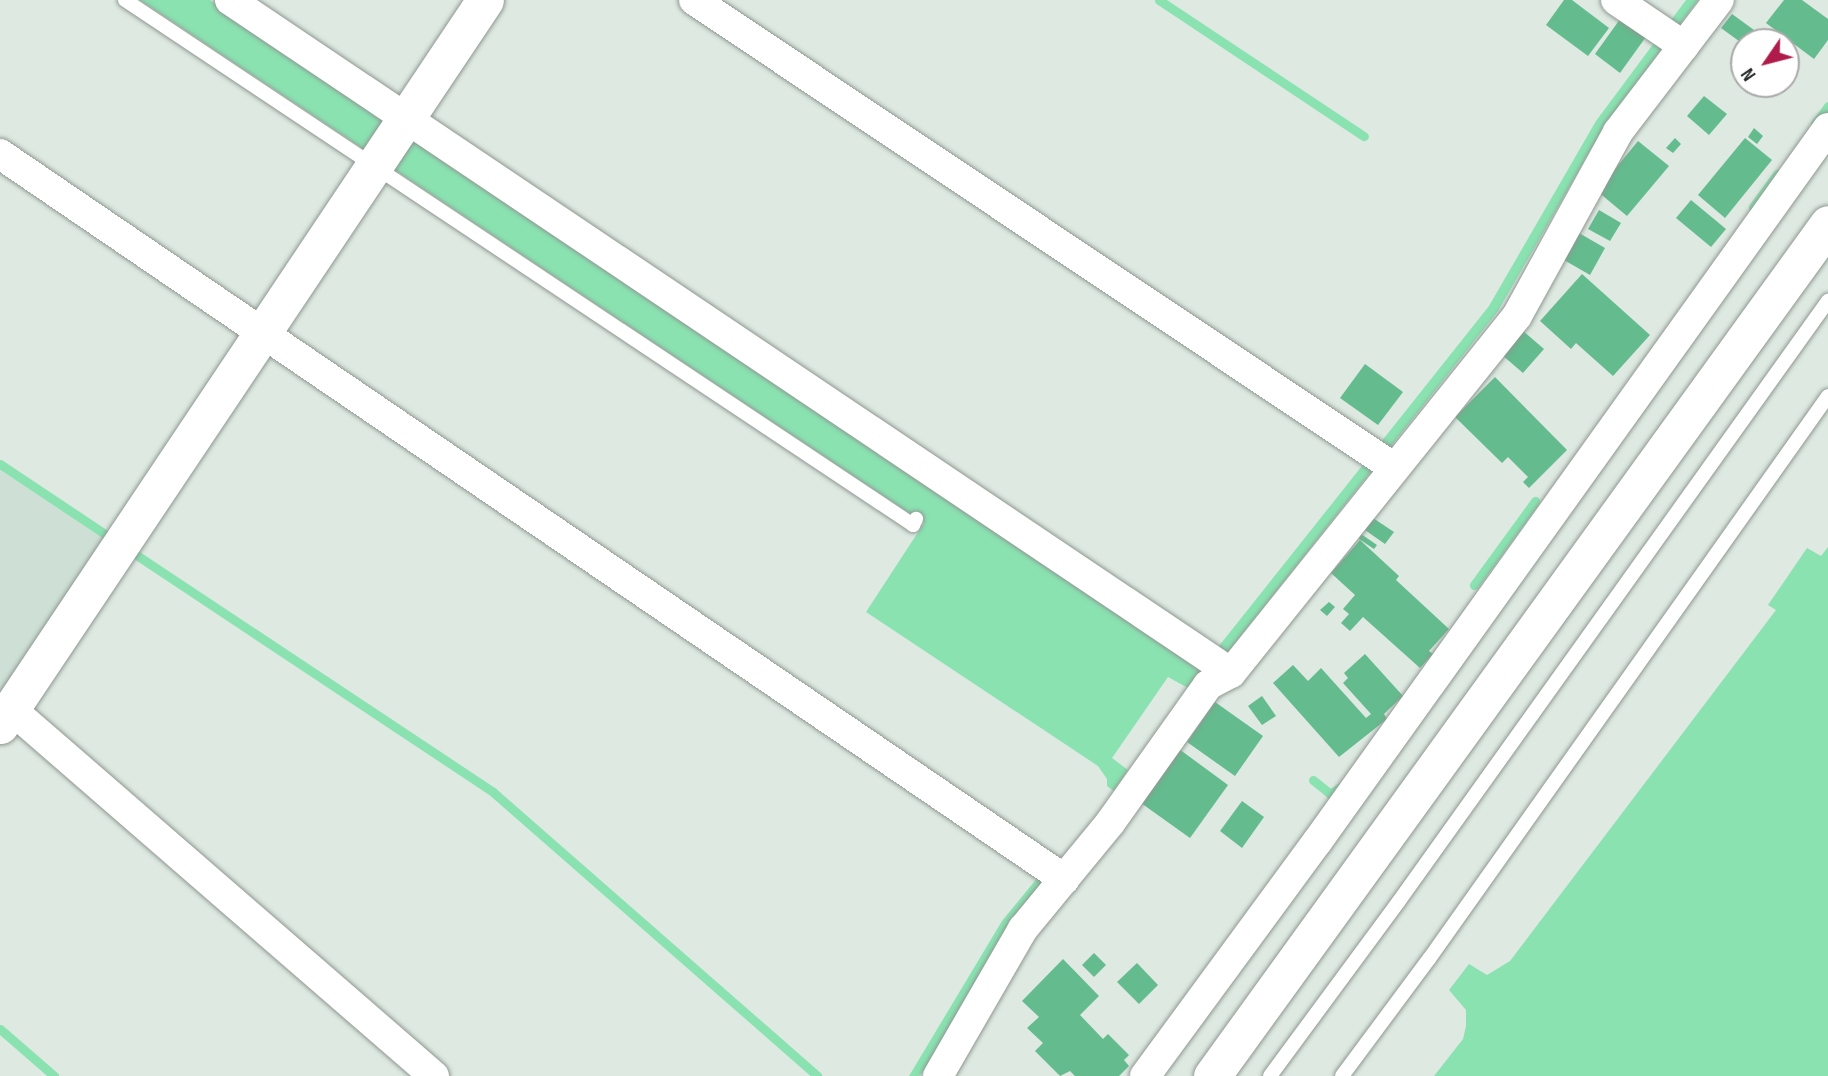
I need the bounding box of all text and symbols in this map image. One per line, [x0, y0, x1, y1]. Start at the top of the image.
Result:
north arrow [1730, 28, 1800, 98]
text: N [1737, 63, 1761, 85]

